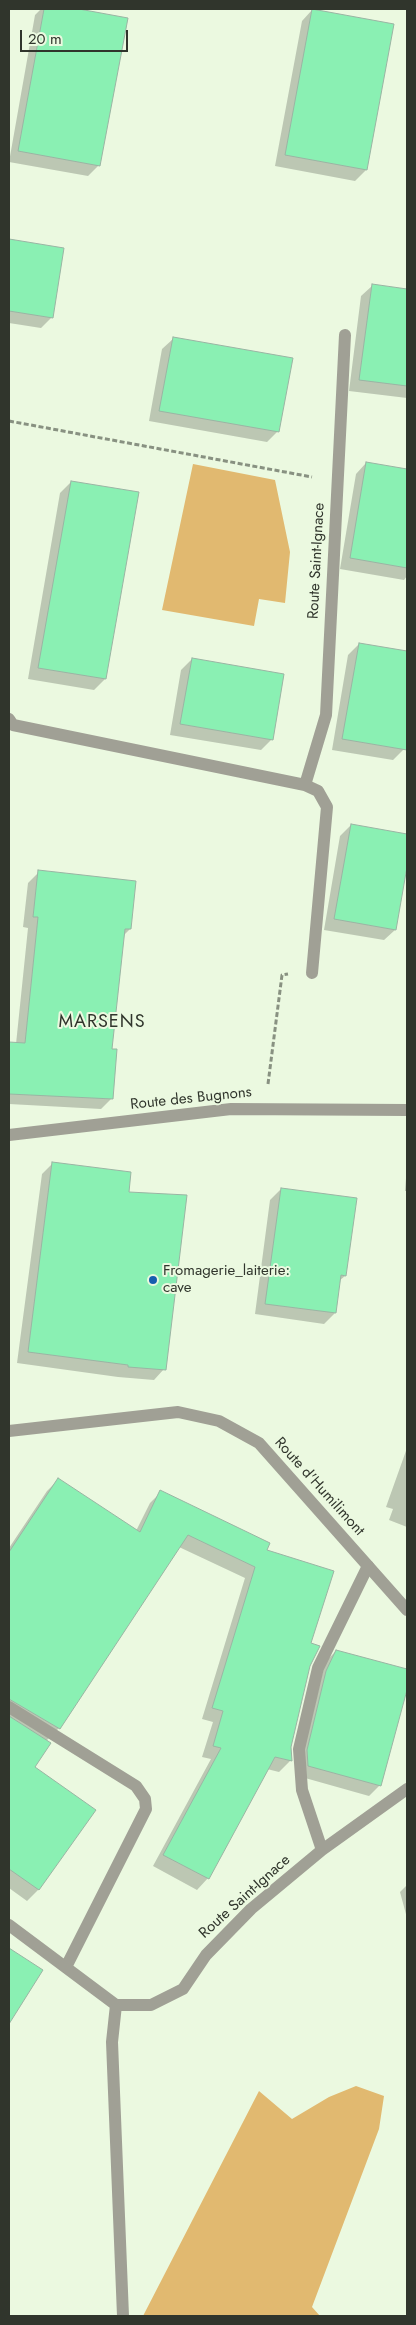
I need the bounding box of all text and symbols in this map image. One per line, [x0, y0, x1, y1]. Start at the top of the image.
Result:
scale bar [22, 20, 130, 52]
text: 20 m [28, 28, 62, 50]
street label: Route Saint-Ignace [305, 502, 329, 620]
district label: MARSENS [58, 1012, 146, 1034]
street label: Route des Bugnons [129, 1084, 253, 1114]
place label: Fromagerie_laiterie: cave [163, 1262, 290, 1297]
marker: Fromagerie_laiterie: cave [147, 1274, 159, 1286]
street label: Route d'Humilimont [270, 1434, 368, 1540]
street label: Route Saint-Ignace [196, 1851, 294, 1943]

